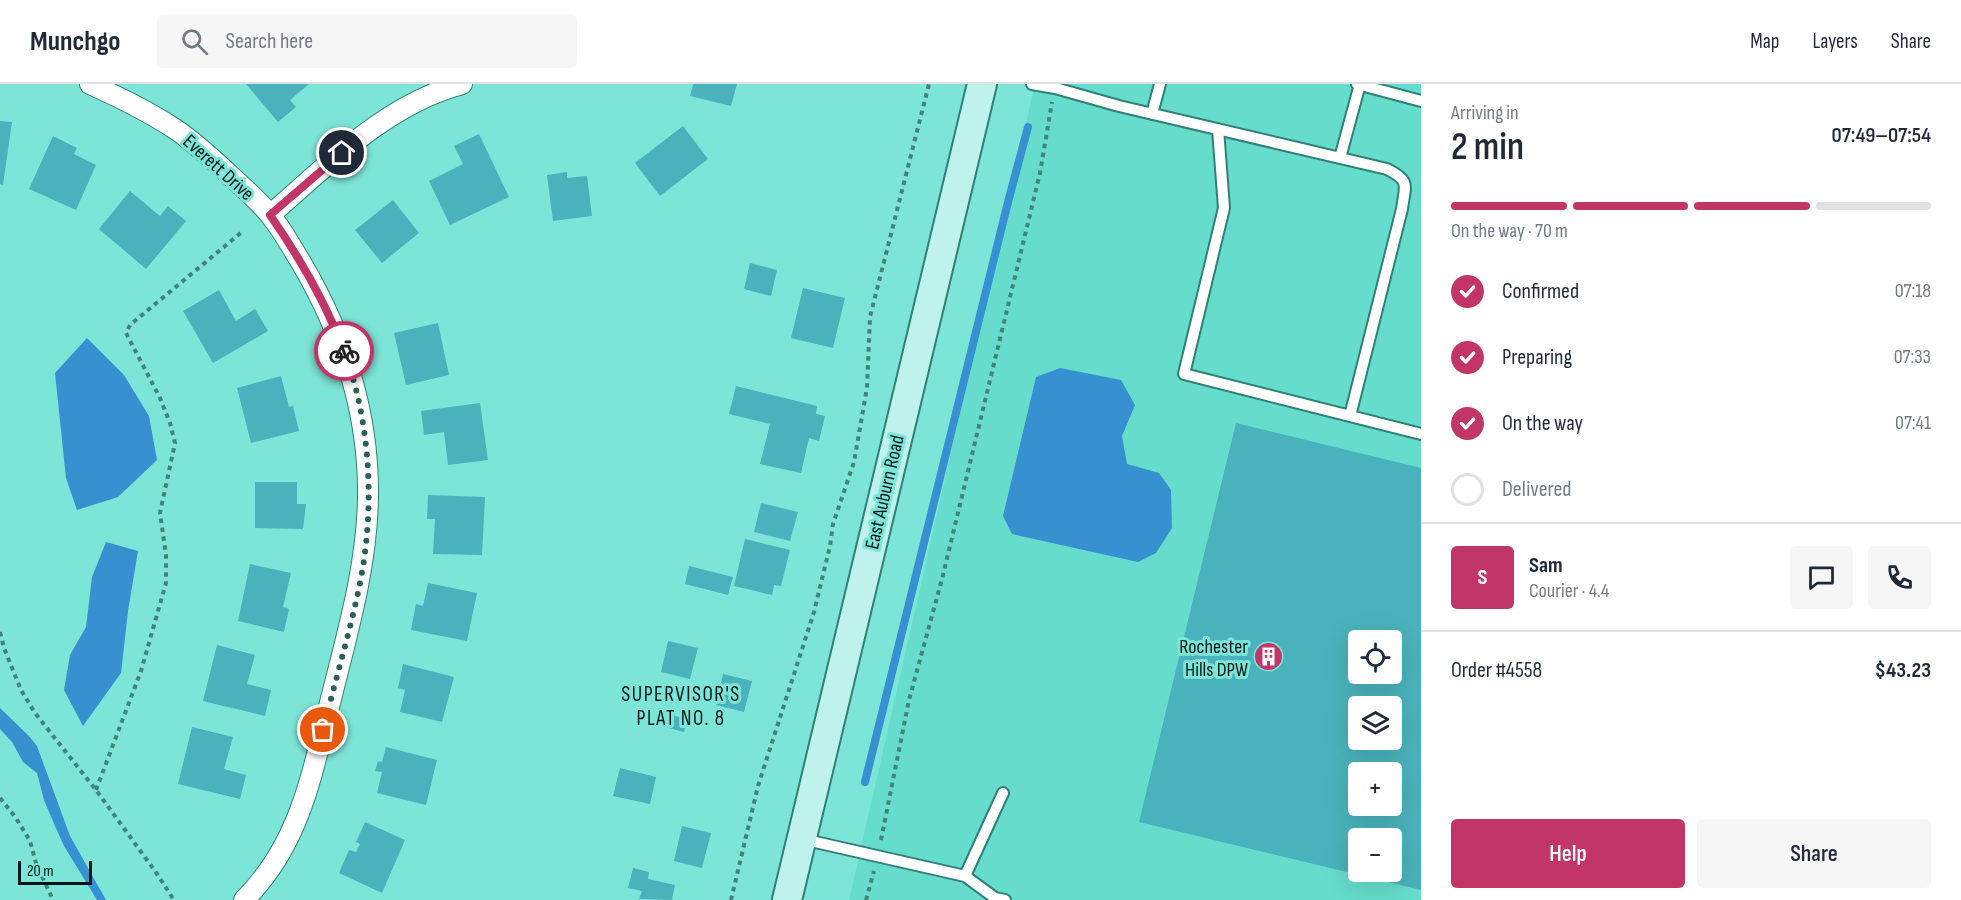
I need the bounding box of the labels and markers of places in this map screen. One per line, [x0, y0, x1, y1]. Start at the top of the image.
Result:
pin [316, 127, 367, 178]
place label: Rochester Hills DPW [1179, 635, 1248, 682]
building icon: Rochester Hills DPW [1253, 641, 1285, 673]
pin [297, 704, 348, 755]

